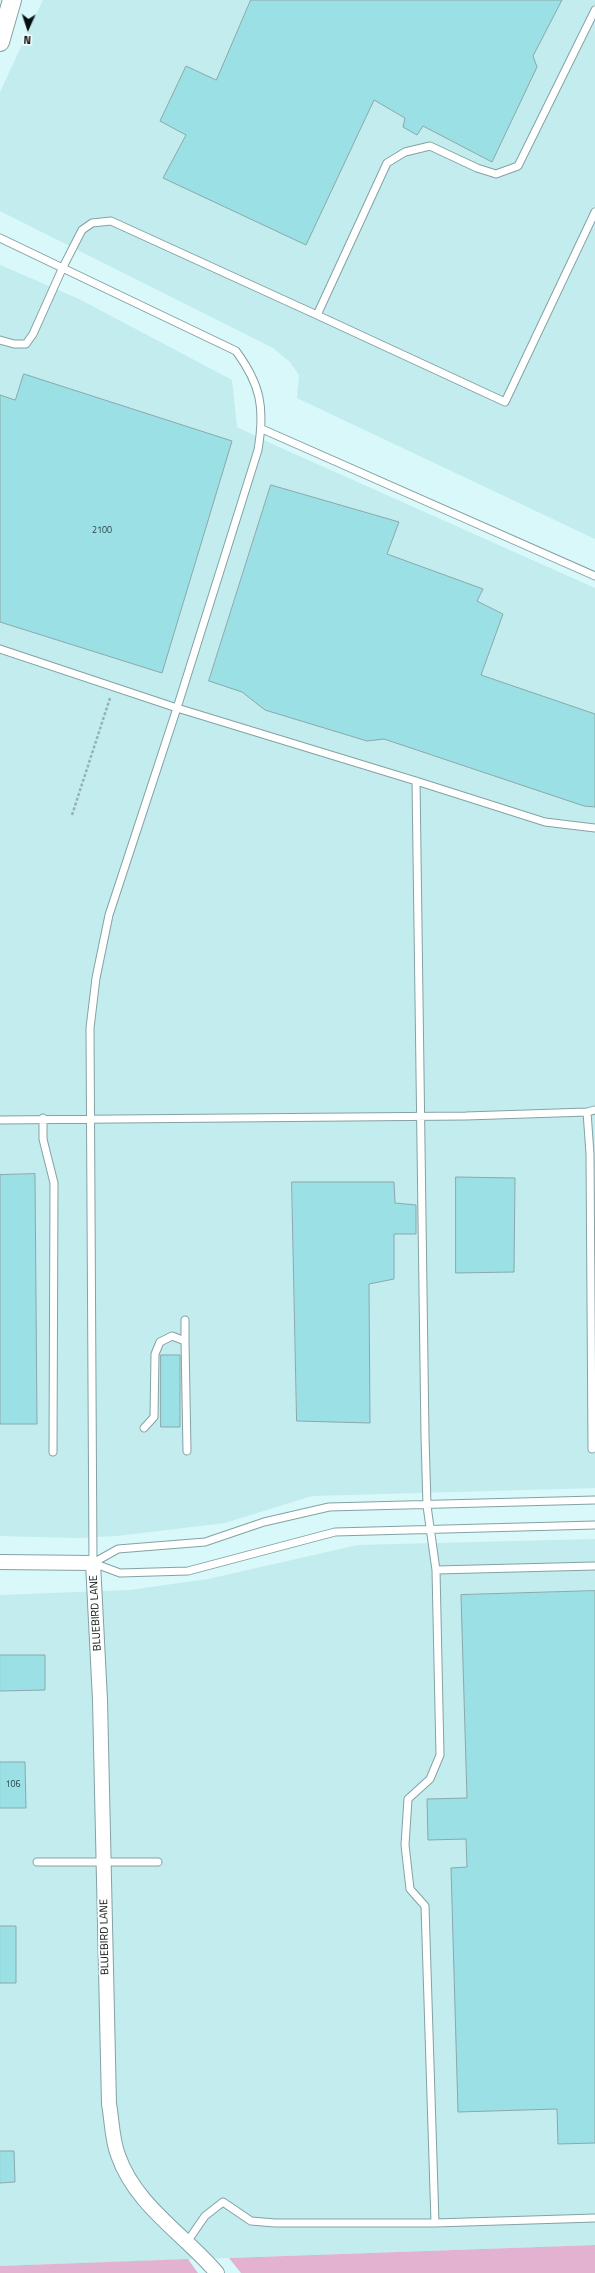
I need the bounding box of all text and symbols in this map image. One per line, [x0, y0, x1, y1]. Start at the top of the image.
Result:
north arrow [8, 8, 48, 48]
text: N [23, 32, 32, 48]
house number: 2100 [92, 526, 112, 536]
street label: BLUEBIRD LANE [87, 1575, 105, 1651]
house number: 106 [5, 1780, 21, 1790]
street label: BLUEBIRD LANE [98, 1899, 112, 1975]

